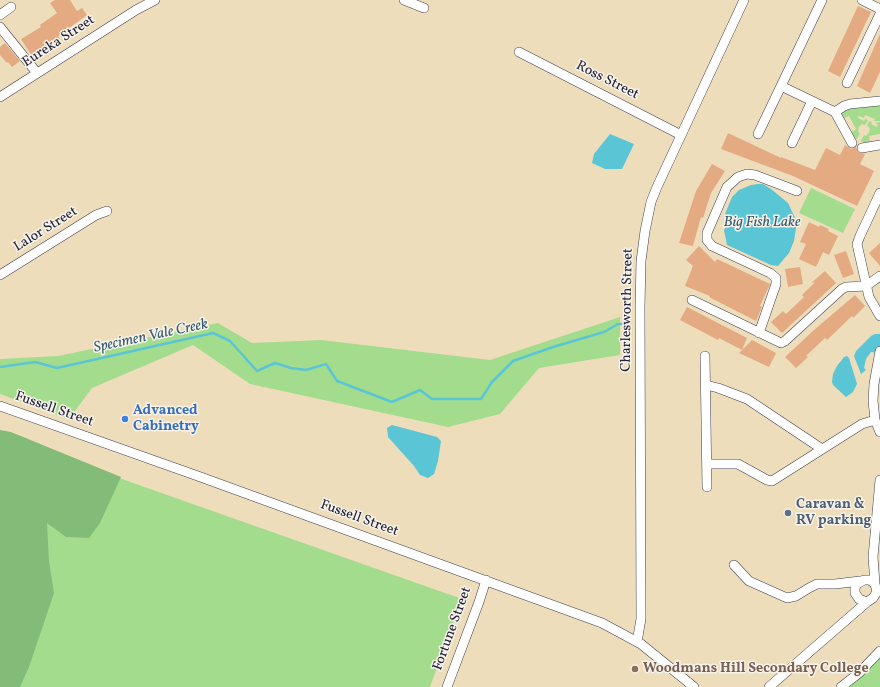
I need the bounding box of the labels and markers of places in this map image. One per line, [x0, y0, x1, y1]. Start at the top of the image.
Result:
place label: Advanced Cabinetry [133, 403, 199, 436]
marker: Advanced Cabinetry [120, 414, 130, 424]
place label: Caravan & RV parking [796, 497, 871, 530]
marker: Caravan & RV parking [783, 508, 793, 518]
place label: Woodmans Hill Secondary College [643, 661, 869, 677]
marker: Woodmans Hill Secondary College [630, 664, 640, 674]

